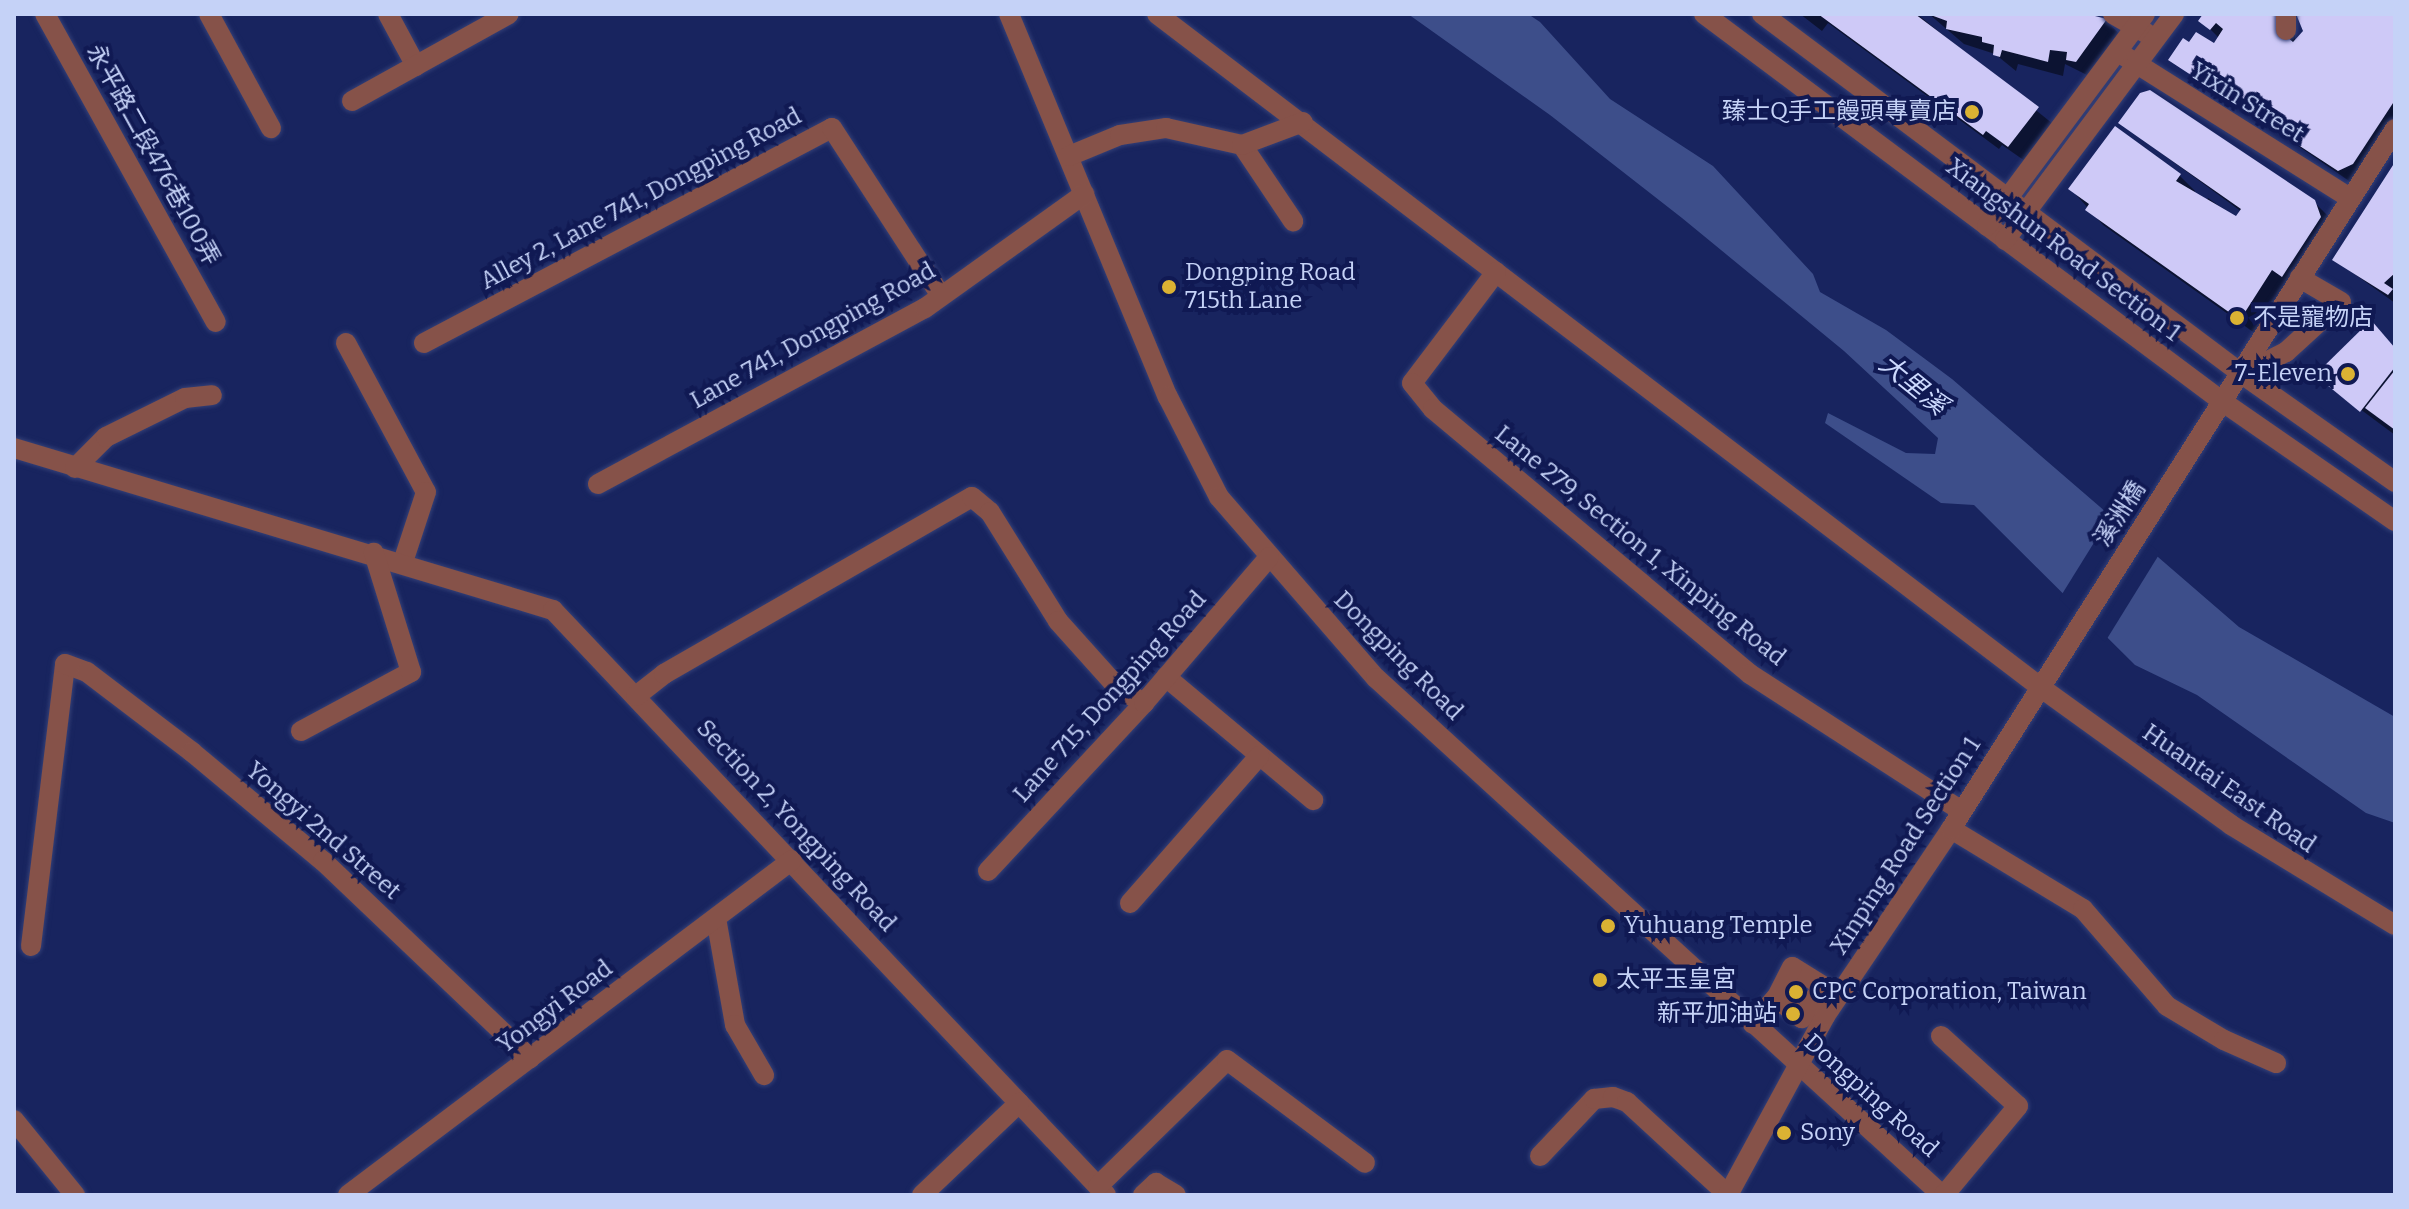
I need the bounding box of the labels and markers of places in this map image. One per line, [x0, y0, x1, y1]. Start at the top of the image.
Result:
place label: 臻士Q手工饅頭專賣店 [1722, 98, 1956, 126]
marker: 臻士Q手工饅頭專賣店 [1963, 103, 1981, 121]
place label: Dongping Road 715th Lane [1185, 259, 1355, 315]
marker: Dongping Road 715th Lane [1160, 278, 1178, 296]
place label: 不是寵物店 [2253, 304, 2373, 332]
marker: 不是寵物店 [2228, 309, 2246, 327]
place label: 7-Eleven [2235, 360, 2332, 388]
marker: 7-Eleven [2339, 365, 2357, 383]
place label: Yuhuang Temple [1624, 912, 1813, 940]
marker: Yuhuang Temple [1599, 917, 1617, 935]
place label: 太平玉皇宮 [1616, 966, 1736, 994]
marker: 太平玉皇宮 [1591, 971, 1609, 989]
place label: CPC Corporation, Taiwan [1812, 978, 2087, 1006]
marker: CPC Corporation, Taiwan [1787, 983, 1805, 1001]
place label: 新平加油站 [1657, 1000, 1777, 1028]
marker: 新平加油站 [1784, 1005, 1802, 1023]
place label: Sony [1800, 1119, 1855, 1147]
marker: Sony [1775, 1124, 1793, 1142]

